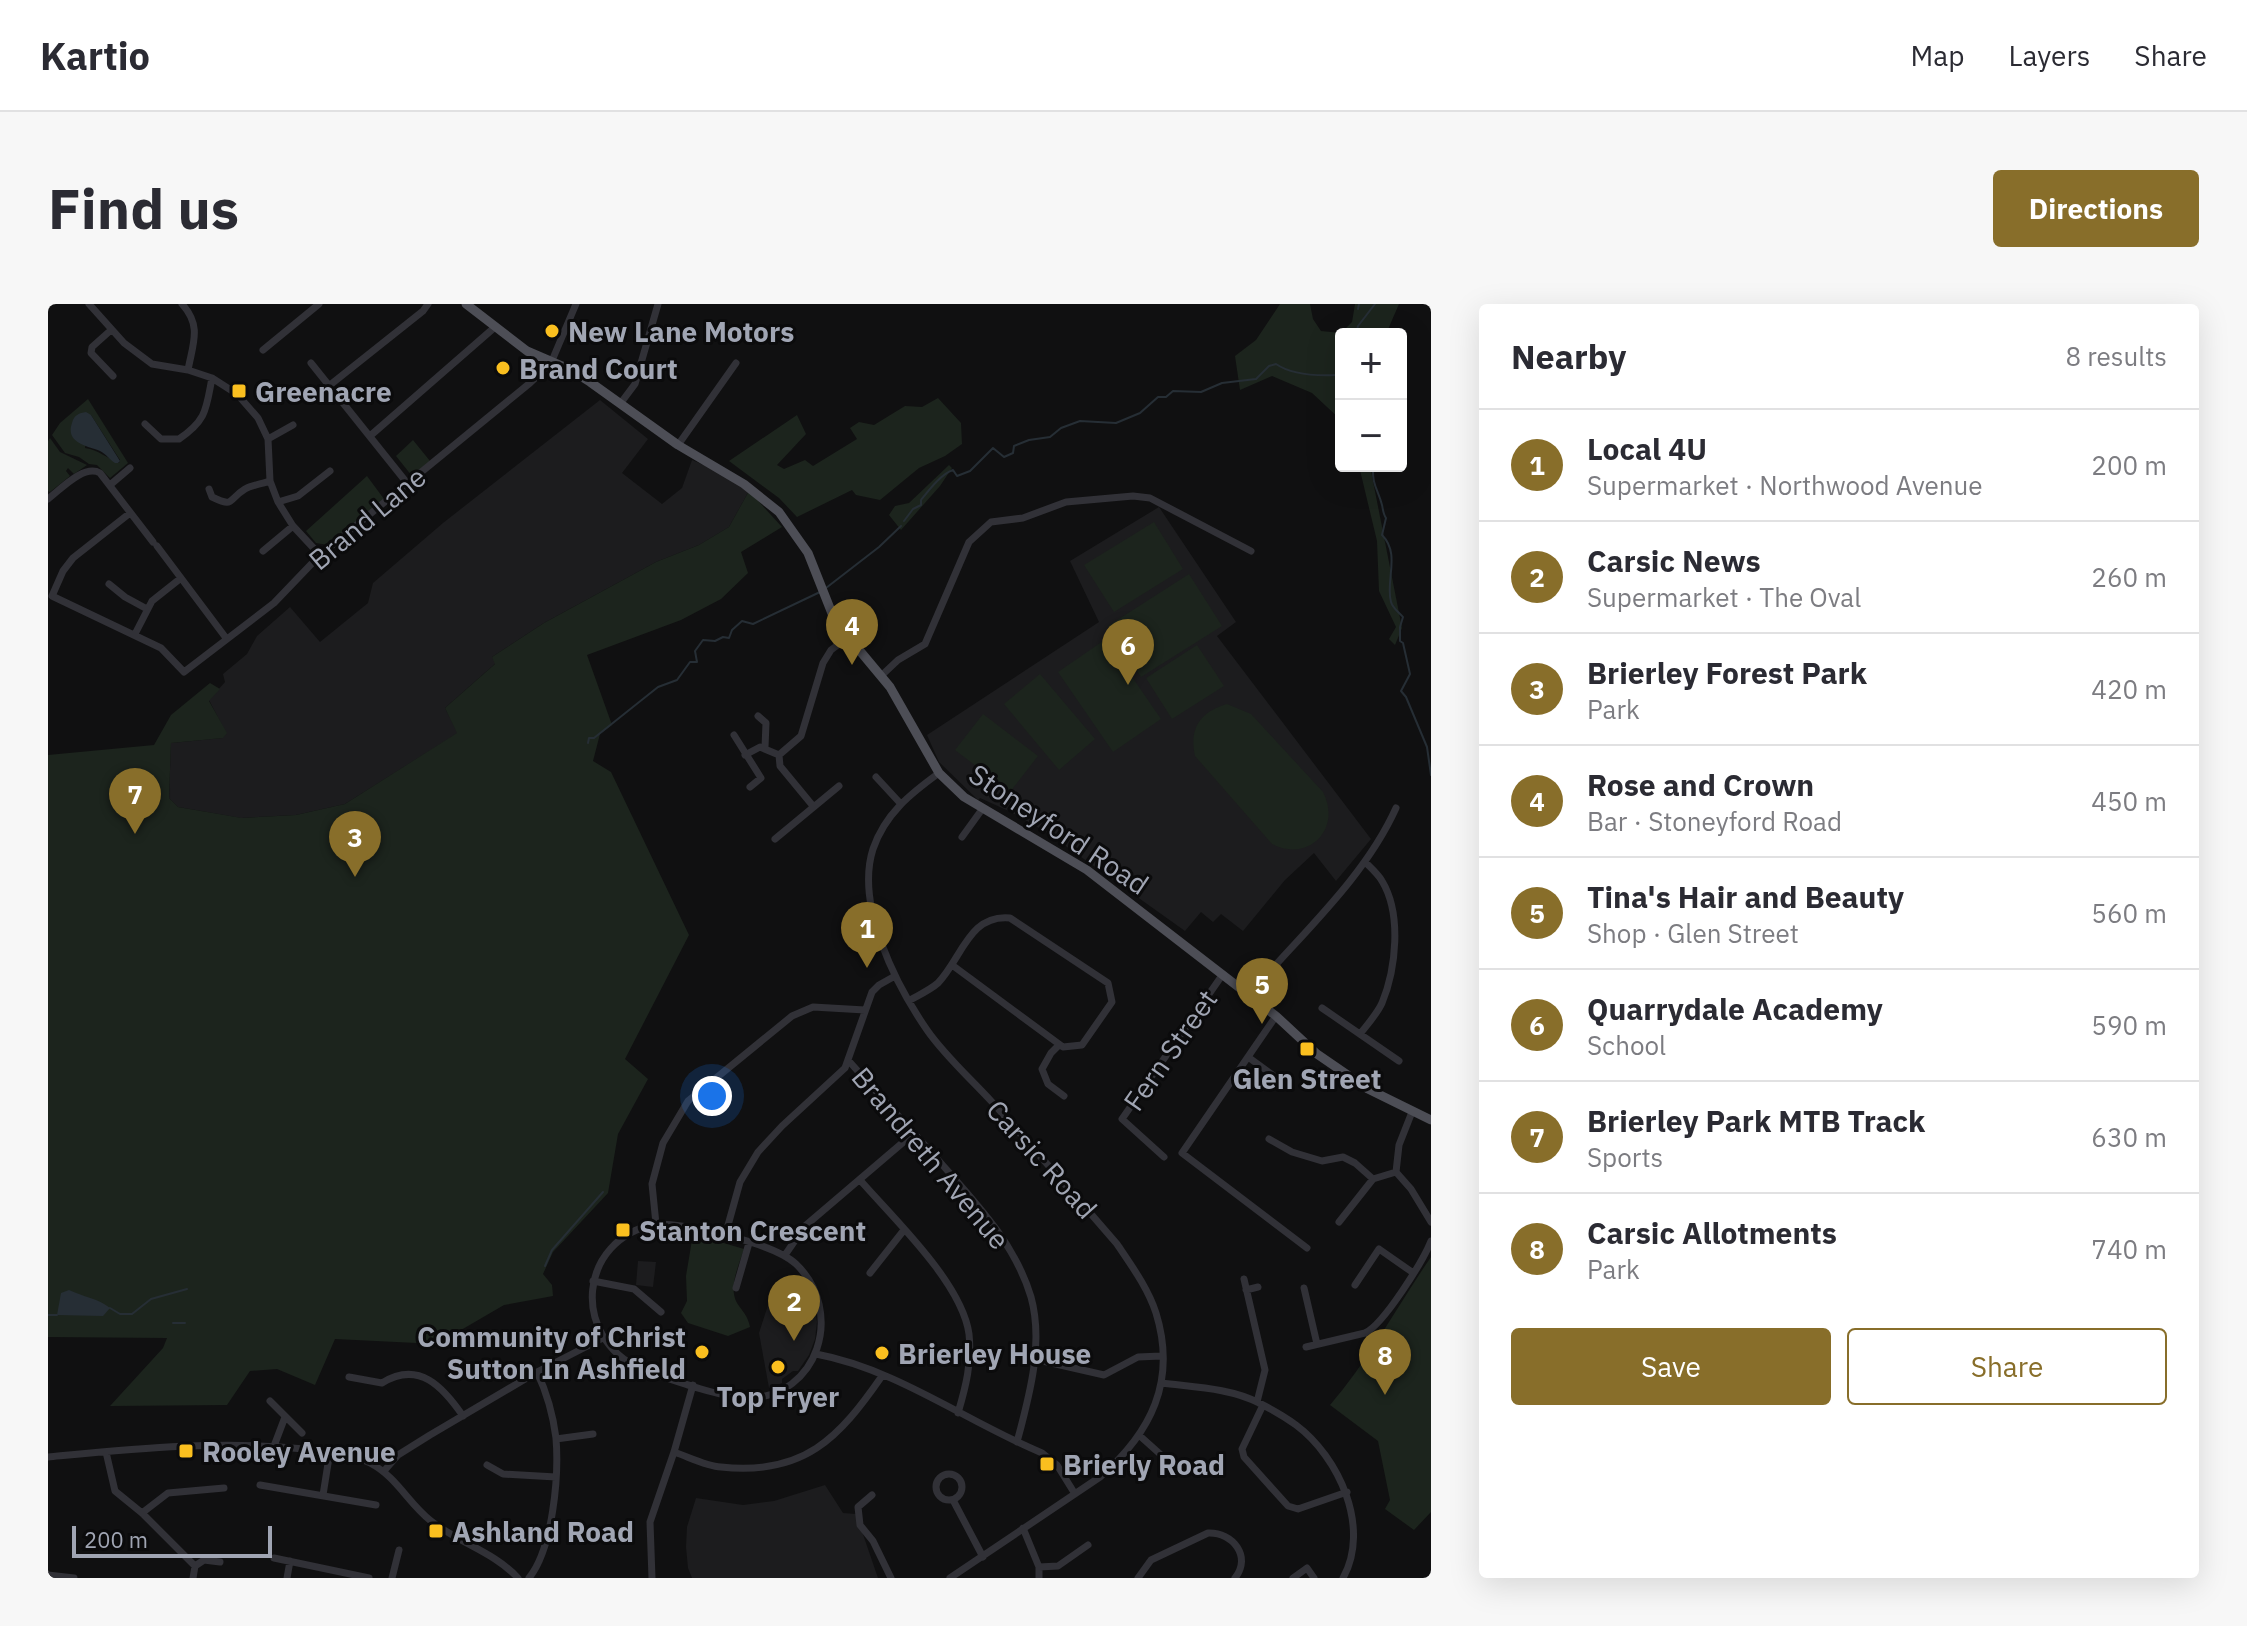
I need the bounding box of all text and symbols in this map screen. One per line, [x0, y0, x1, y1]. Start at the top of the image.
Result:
text: Kartio [40, 31, 150, 80]
text: Map [1910, 37, 1964, 74]
text: Layers [2008, 37, 2090, 74]
text: Share [2134, 37, 2207, 74]
button: Directions [1993, 170, 2199, 247]
text: Find us [48, 172, 239, 244]
place label: New Lane Motors [568, 313, 794, 350]
marker: New Lane Motors [543, 322, 561, 340]
map controls [1335, 328, 1407, 472]
button: + [1335, 328, 1407, 400]
text: Nearby [1511, 334, 1626, 378]
text: 8 results [2065, 339, 2167, 373]
place label: Brand Court [519, 350, 678, 387]
marker: Brand Court [494, 359, 512, 377]
place label: Greenacre [255, 373, 392, 410]
marker: Greenacre [230, 382, 248, 400]
button: − [1335, 400, 1407, 472]
text: Local 4U [1587, 429, 1707, 468]
text: 1 [1529, 448, 1545, 482]
text: 200 m [2091, 448, 2167, 482]
street label: Brand Lane [301, 458, 433, 578]
text: Supermarket · Northwood Avenue [1587, 468, 1983, 502]
text: Carsic News [1587, 541, 1761, 580]
text: 2 [1529, 560, 1545, 594]
text: 260 m [2091, 560, 2167, 594]
text: Supermarket · The Oval [1587, 580, 1861, 614]
pin: 4 [826, 599, 878, 665]
pin: 6 [1102, 619, 1154, 685]
text: Brierley Forest Park [1587, 653, 1867, 692]
text: 3 [1529, 672, 1545, 706]
text: 420 m [2091, 672, 2167, 706]
text: Park [1587, 692, 1640, 726]
street label: Stoneyford Road [962, 755, 1156, 903]
text: Rose and Crown [1587, 765, 1814, 804]
pin: 7 [109, 768, 161, 834]
text: 4 [1529, 784, 1545, 818]
text: 450 m [2091, 784, 2167, 818]
text: Bar · Stoneyford Road [1587, 804, 1842, 838]
pin: 3 [329, 811, 381, 877]
text: Tina's Hair and Beauty [1587, 877, 1904, 916]
text: 5 [1529, 896, 1545, 930]
text: 560 m [2091, 896, 2167, 930]
pin: 1 [841, 902, 893, 968]
text: Shop · Glen Street [1587, 916, 1799, 950]
pin: 5 [1236, 958, 1288, 1024]
street label: Fern Street [1115, 982, 1225, 1118]
text: Quarrydale Academy [1587, 989, 1883, 1028]
text: 6 [1529, 1008, 1545, 1042]
text: 590 m [2091, 1008, 2167, 1042]
text: School [1587, 1028, 1666, 1062]
marker: Glen Street [1298, 1040, 1316, 1058]
street label: Brandreth Avenue [844, 1059, 1018, 1257]
place label: Glen Street [1232, 1060, 1382, 1097]
your location [692, 1076, 732, 1116]
street label: Carsic Road [979, 1092, 1105, 1226]
text: Brierley Park MTB Track [1587, 1101, 1925, 1140]
text: 7 [1529, 1120, 1545, 1154]
text: 630 m [2091, 1120, 2167, 1154]
text: Sports [1587, 1140, 1663, 1174]
place label: Stanton Crescent [639, 1212, 866, 1249]
text: Carsic Allotments [1587, 1213, 1837, 1252]
marker: Stanton Crescent [614, 1221, 632, 1239]
text: 8 [1529, 1232, 1545, 1266]
text: 740 m [2091, 1232, 2167, 1266]
text: Park [1587, 1252, 1640, 1286]
pin: 2 [768, 1275, 820, 1341]
place label: Community of Christ Sutton In Ashfield [417, 1318, 686, 1387]
button: Save [1511, 1328, 1831, 1405]
button: Share [1847, 1328, 2167, 1405]
pin: 8 [1359, 1329, 1411, 1395]
place label: Brierley House [898, 1335, 1091, 1372]
marker: Community of Christ Sutton In Ashfield [693, 1343, 711, 1361]
marker: Brierley House [873, 1344, 891, 1362]
marker: Top Fryer [769, 1358, 787, 1376]
place label: Top Fryer [717, 1378, 839, 1415]
place label: Rooley Avenue [202, 1433, 396, 1470]
marker: Rooley Avenue [177, 1442, 195, 1460]
place label: Brierly Road [1063, 1446, 1225, 1483]
marker: Brierly Road [1038, 1455, 1056, 1473]
place label: Ashland Road [452, 1513, 634, 1550]
scale bar [72, 1522, 272, 1558]
marker: Ashland Road [427, 1522, 445, 1540]
text: 200 m [84, 1525, 148, 1554]

